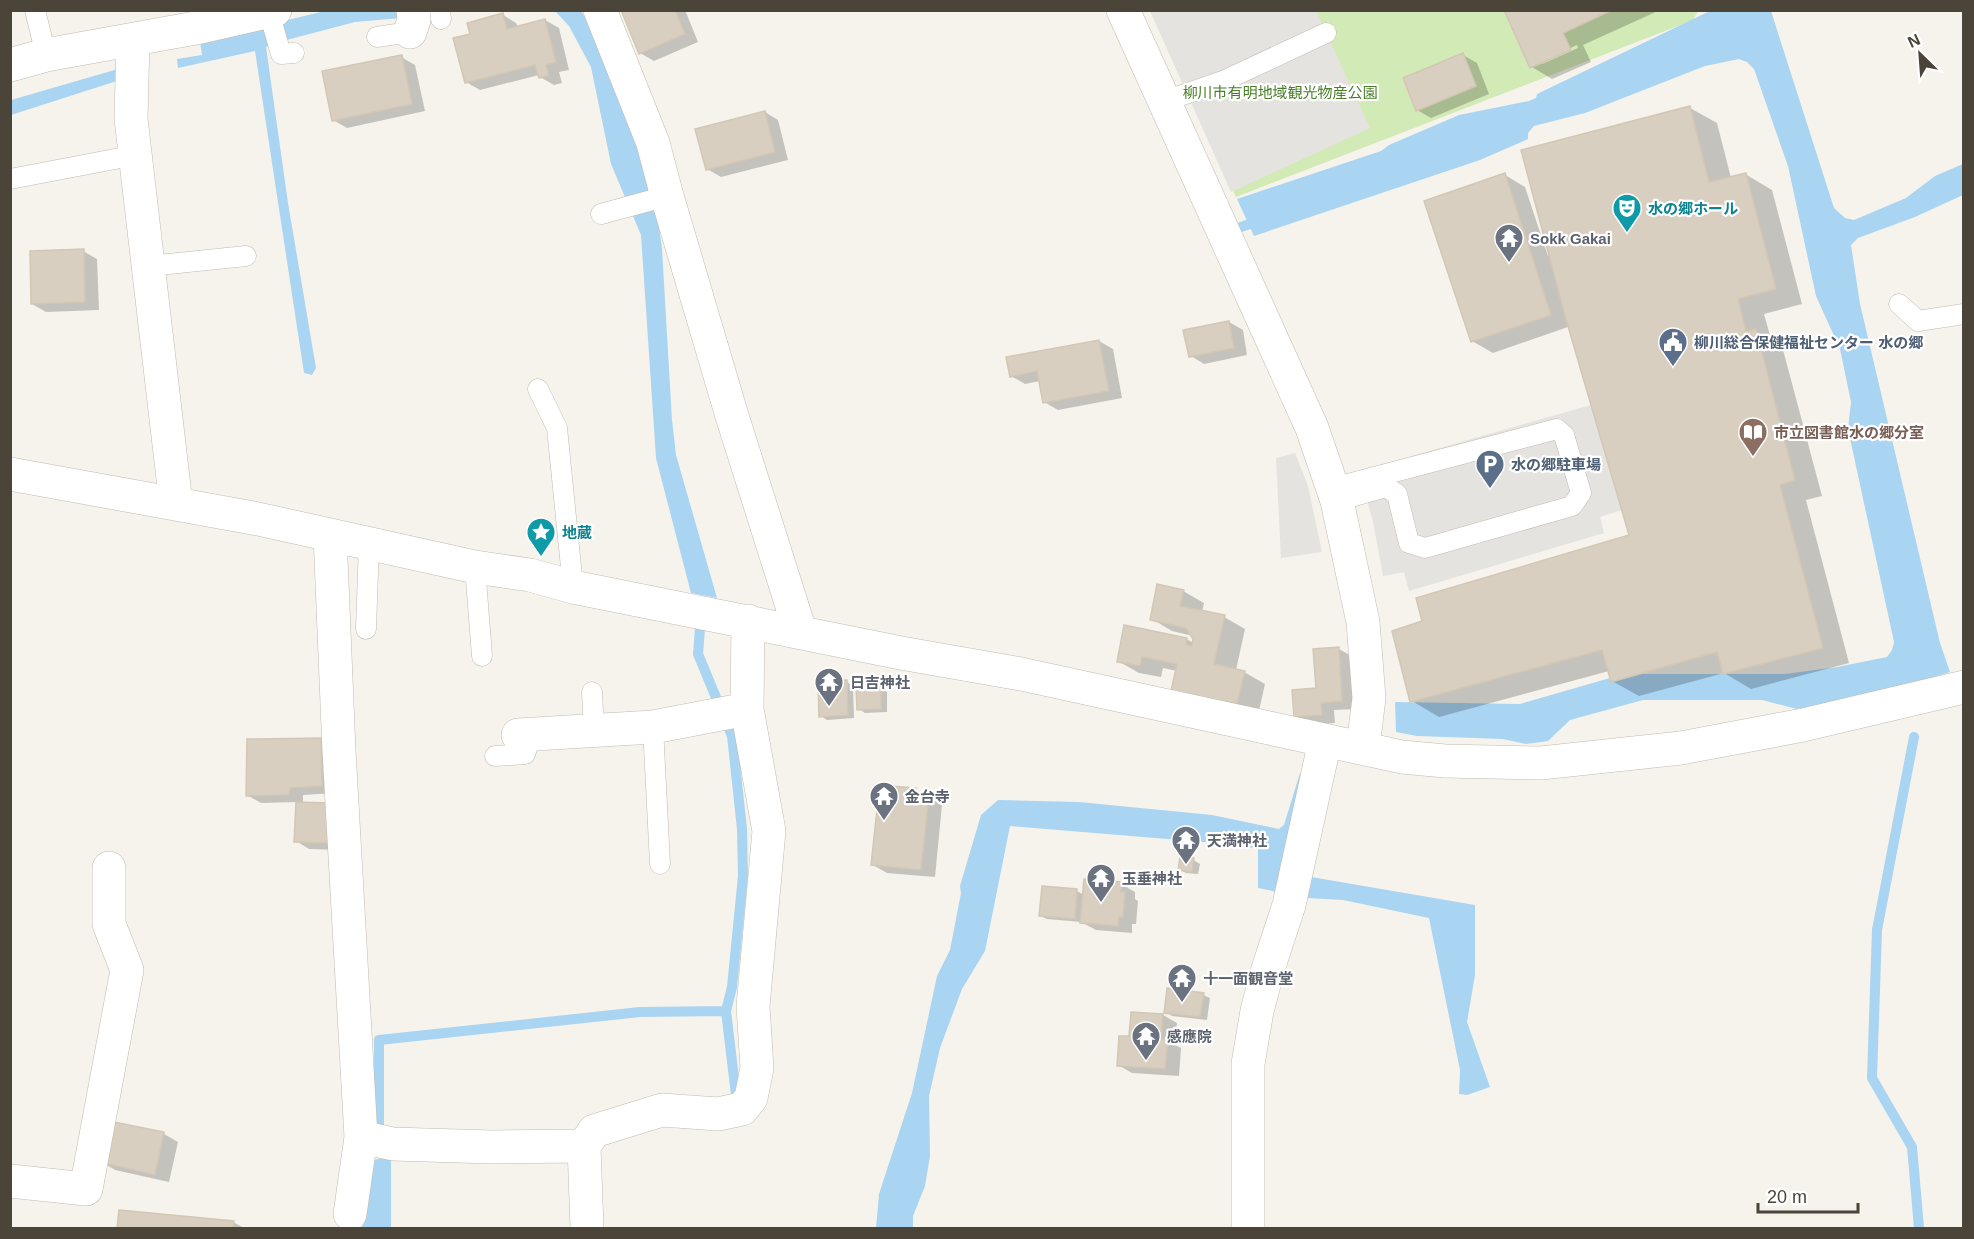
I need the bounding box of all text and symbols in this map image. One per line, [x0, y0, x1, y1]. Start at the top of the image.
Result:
north arrow [1890, 24, 1950, 84]
text: N [1905, 31, 1923, 51]
park label: 柳川市有明地域観光物産公園 [1182, 84, 1378, 101]
theatre icon: 水の郷ホール [1611, 192, 1643, 234]
place label: 水の郷ホール [1648, 200, 1738, 217]
temple icon: Sokk Gakai [1493, 222, 1525, 264]
place label: Sokk Gakai [1530, 230, 1611, 247]
public building icon: 柳川総合保健福祉センター 水の郷 [1657, 326, 1689, 368]
place label: 柳川総合保健福祉センター 水の郷 [1694, 334, 1923, 351]
library icon: 市立図書館水の郷分室 [1737, 416, 1769, 458]
place label: 市立図書館水の郷分室 [1774, 424, 1924, 441]
parking icon: 水の郷駐車場 [1474, 448, 1506, 490]
place label: 水の郷駐車場 [1511, 456, 1601, 473]
place icon: 地蔵 [525, 516, 557, 558]
place label: 地蔵 [562, 524, 592, 541]
temple icon: 日吉神社 [813, 666, 845, 708]
place label: 日吉神社 [850, 674, 910, 691]
temple icon: 金台寺 [868, 780, 900, 822]
place label: 金台寺 [905, 788, 950, 805]
temple icon: 天満神社 [1170, 824, 1202, 866]
place label: 天満神社 [1207, 832, 1267, 849]
temple icon: 玉垂神社 [1085, 862, 1117, 904]
place label: 玉垂神社 [1122, 870, 1182, 887]
temple icon: 十一面観音堂 [1166, 962, 1198, 1004]
place label: 十一面観音堂 [1203, 970, 1293, 987]
temple icon: 感應院 [1130, 1020, 1162, 1062]
place label: 感應院 [1167, 1028, 1212, 1045]
scale bar [1758, 1176, 1858, 1214]
text: 20 m [1767, 1187, 1807, 1207]

